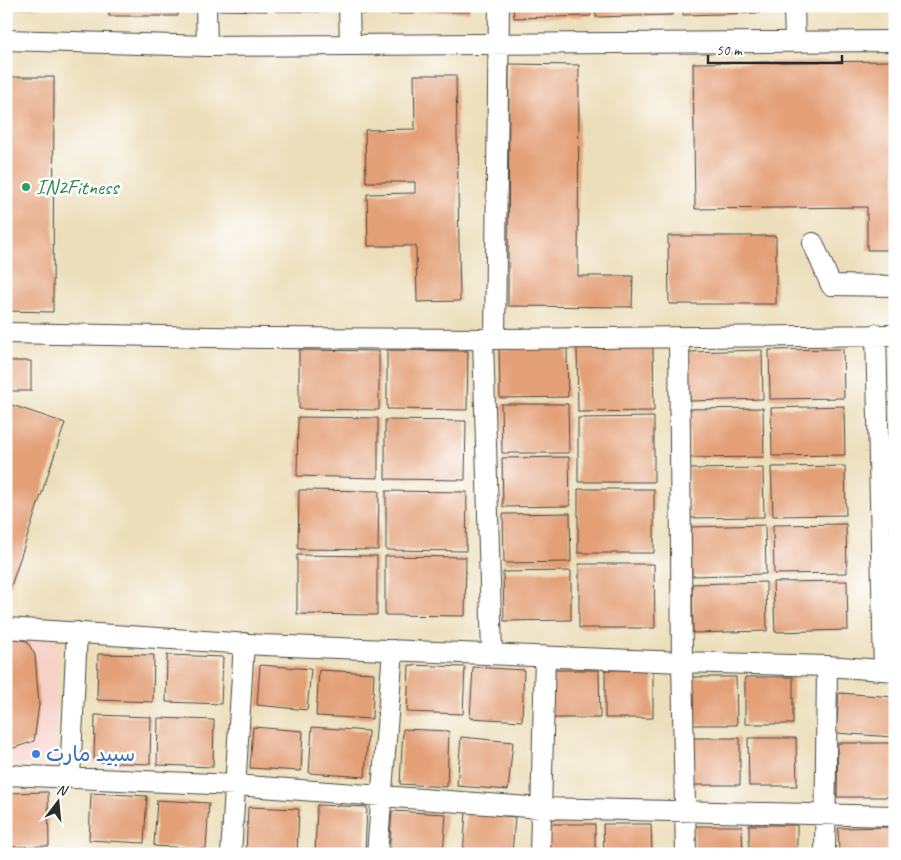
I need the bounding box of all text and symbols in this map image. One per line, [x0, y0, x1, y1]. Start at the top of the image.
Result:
scale bar [708, 32, 842, 64]
text: 50 m [716, 41, 743, 60]
place label: IN2Fitness [36, 174, 120, 200]
marker: IN2Fitness [20, 181, 32, 193]
place label: سبيد مارت [46, 741, 135, 767]
marker: سبيد مارت [30, 748, 42, 760]
north arrow [32, 778, 82, 828]
text: N [55, 781, 70, 800]

